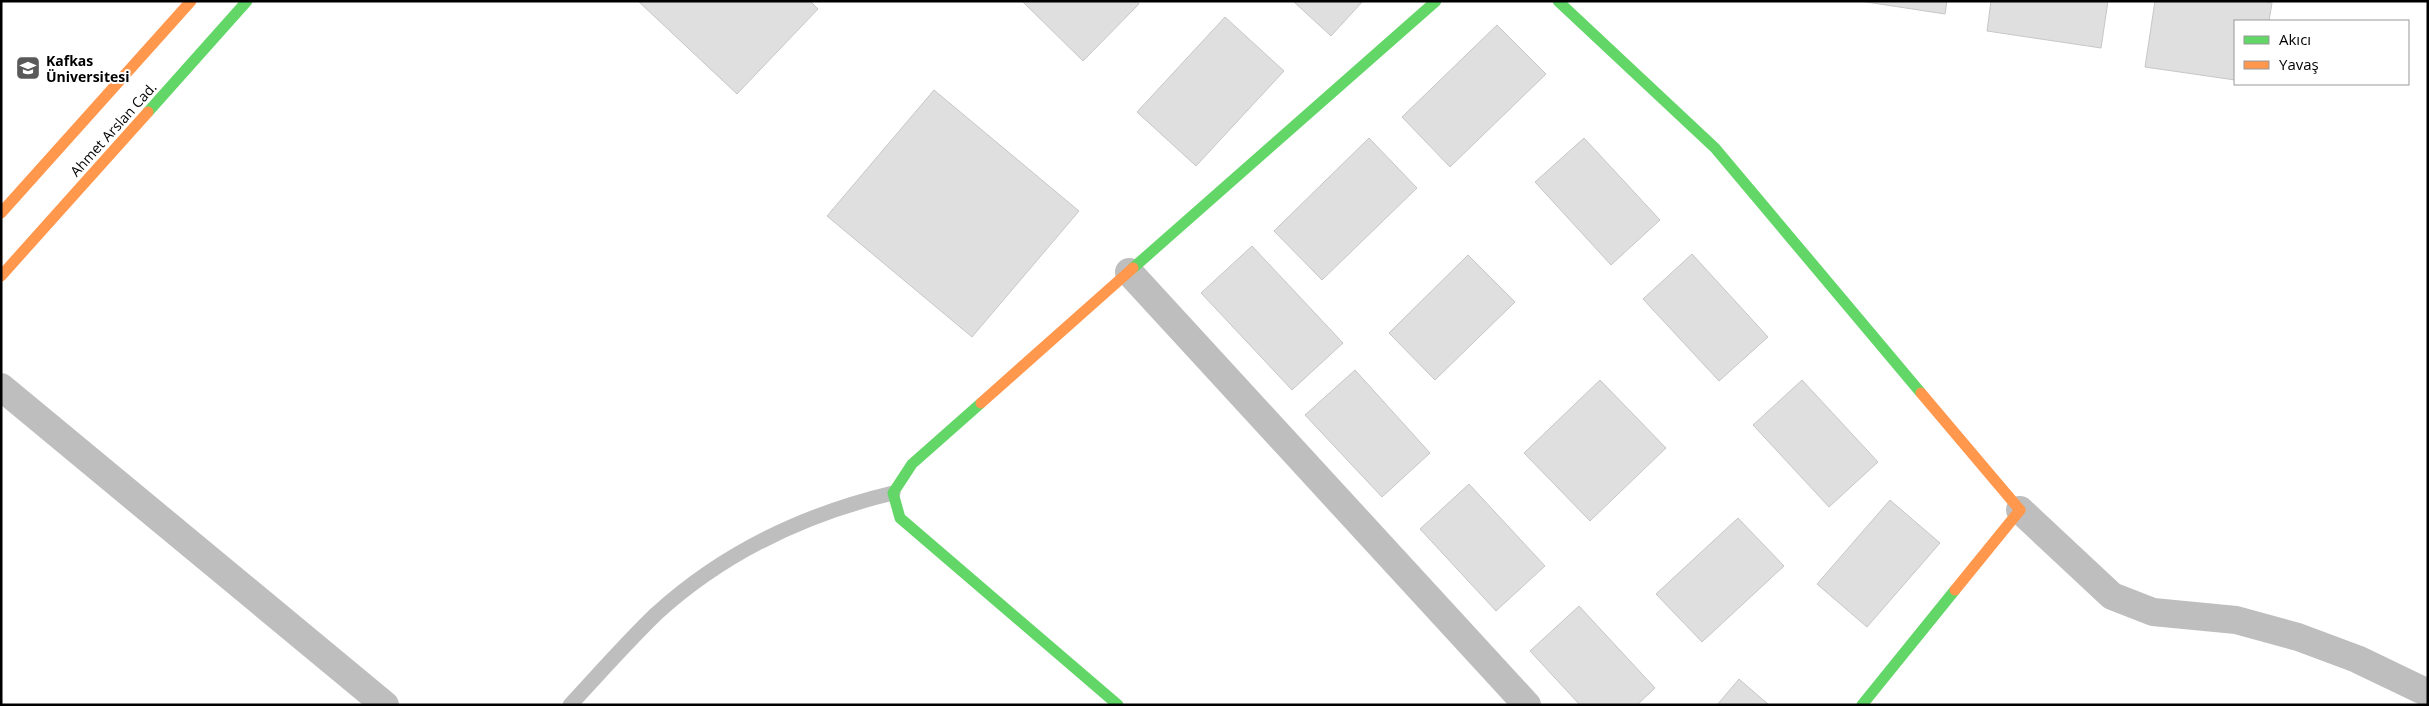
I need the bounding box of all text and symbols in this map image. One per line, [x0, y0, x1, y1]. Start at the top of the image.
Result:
legend [2234, 20, 2409, 85]
text: Akıcı [2279, 29, 2311, 49]
place label: Kafkas Üniversitesi [46, 51, 129, 86]
text: Yavaş [2279, 54, 2319, 74]
school or university icon: Kafkas Üniversitesi [15, 55, 41, 81]
street label: Ahmet Arslan Cad. [66, 78, 160, 180]

